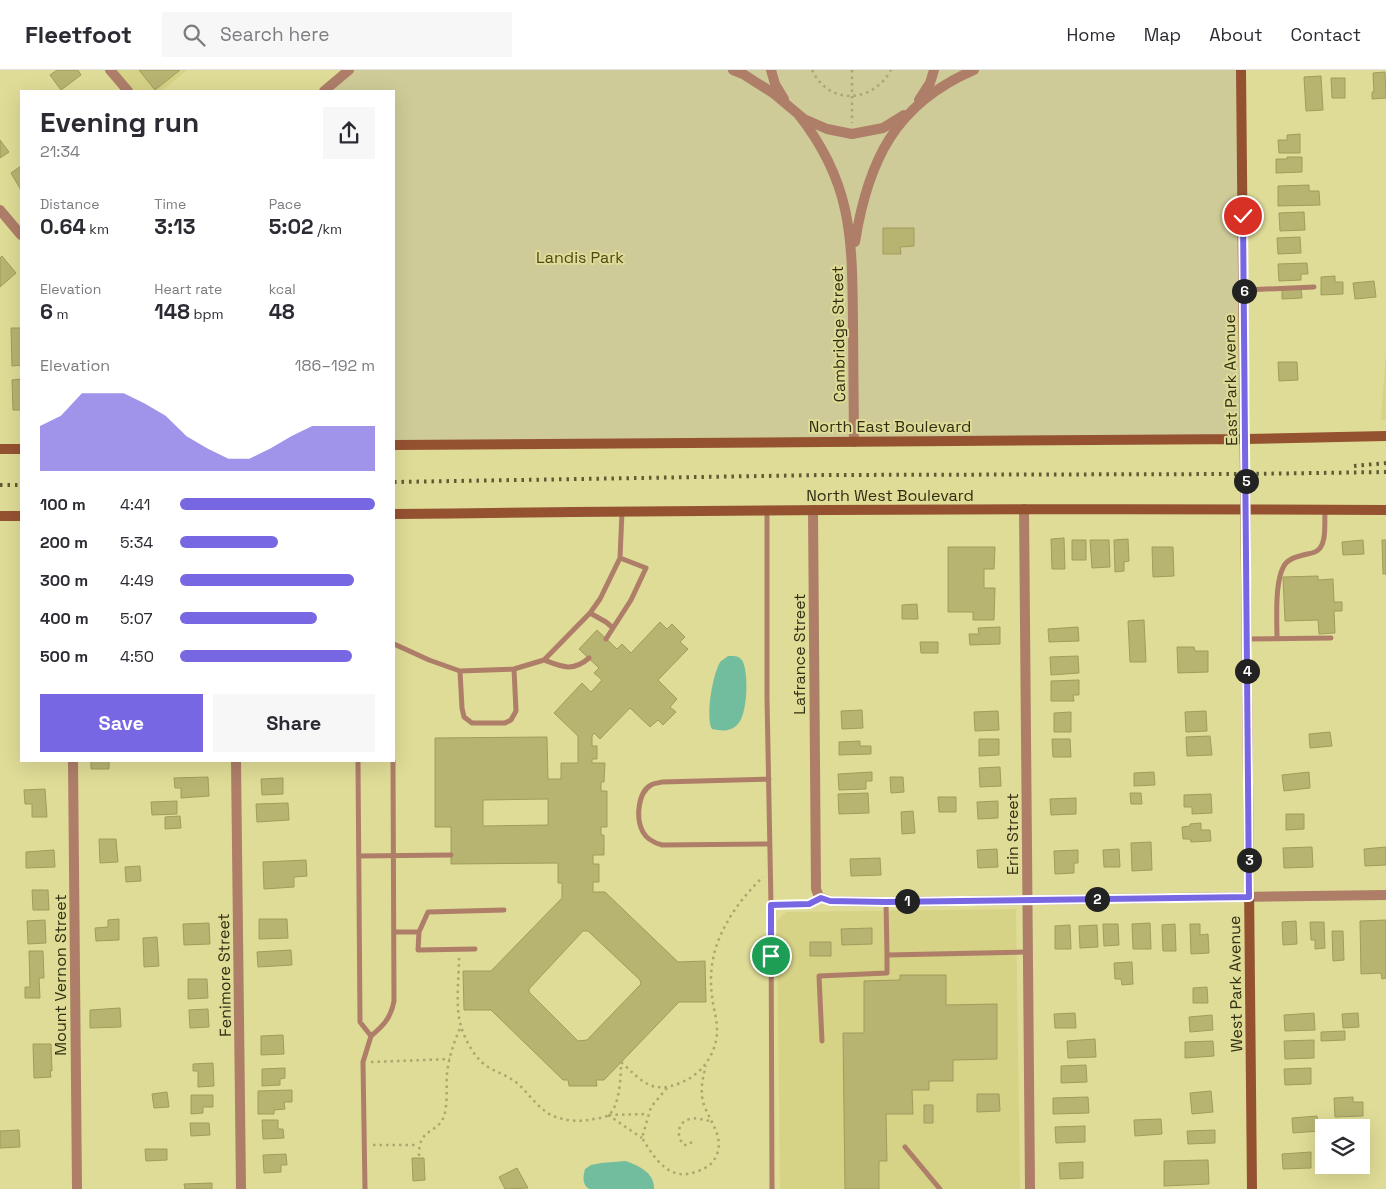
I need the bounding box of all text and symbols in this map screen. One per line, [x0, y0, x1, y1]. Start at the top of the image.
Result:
search box [162, 12, 512, 57]
text: Fleetfoot [25, 19, 132, 50]
icon: search [180, 21, 208, 49]
text: Search here [220, 22, 329, 47]
text: Home [1067, 23, 1116, 46]
text: Map [1144, 23, 1181, 46]
text: About [1209, 23, 1263, 46]
text: Contact [1291, 23, 1361, 46]
text: Evening run [40, 104, 199, 140]
button: share [323, 107, 375, 159]
text: 21:34 [40, 141, 80, 162]
text: Distance [40, 195, 100, 213]
text: Time [154, 195, 186, 213]
text: Pace [269, 195, 301, 213]
pin [1222, 195, 1264, 237]
icon: check [1229, 202, 1257, 230]
text: 0.64 [40, 213, 86, 240]
text: 3:13 [154, 213, 196, 240]
text: 5:02 [269, 213, 314, 240]
text: km [86, 220, 109, 238]
text: /km [314, 220, 342, 238]
park label: Landis Park [536, 247, 624, 268]
street label: Cambridge Street [827, 266, 850, 402]
pin: 6 [1232, 278, 1256, 304]
text: Elevation [40, 280, 101, 298]
text: Heart rate [154, 280, 222, 298]
text: kcal [269, 280, 296, 298]
text: 6 [1240, 282, 1249, 300]
text: 6 [40, 298, 53, 325]
text: 148 [154, 298, 190, 325]
text: 48 [269, 298, 295, 325]
text: m [53, 305, 69, 323]
text: bpm [190, 305, 223, 323]
street label: East Park Avenue [1219, 314, 1242, 446]
text: Elevation [40, 355, 110, 376]
text: 186–192 m [295, 355, 375, 376]
street label: North East Boulevard [809, 416, 971, 437]
pin: 5 [1234, 468, 1258, 494]
text: 5 [1242, 472, 1251, 490]
street label: North West Boulevard [806, 485, 974, 506]
text: 100 m [40, 494, 86, 515]
text: 4:41 [120, 494, 150, 515]
text: 200 m [40, 532, 88, 553]
text: 5:34 [120, 532, 153, 553]
text: 300 m [40, 570, 88, 591]
text: 4:49 [120, 570, 154, 591]
street label: Lafrance Street [789, 593, 810, 715]
text: 400 m [40, 608, 89, 629]
text: 5:07 [120, 608, 153, 629]
text: 500 m [40, 646, 88, 667]
text: 4:50 [120, 646, 154, 667]
pin: 4 [1234, 658, 1260, 684]
text: 4 [1243, 662, 1252, 680]
button: Save [40, 694, 203, 752]
button: Share [213, 694, 375, 752]
street label: Erin Street [1002, 793, 1023, 875]
pin: 3 [1236, 848, 1262, 872]
text: 3 [1245, 851, 1254, 869]
pin: 2 [1084, 886, 1110, 912]
pin: 1 [894, 888, 920, 914]
text: 2 [1093, 890, 1102, 908]
text: 1 [904, 892, 911, 910]
street label: Mount Vernon Street [50, 894, 71, 1056]
street label: Fenimore Street [213, 913, 236, 1037]
street label: West Park Avenue [1224, 915, 1247, 1052]
pin [750, 935, 792, 977]
icon: arrive [757, 942, 785, 970]
map controls [1315, 1119, 1370, 1174]
button: layers [1315, 1119, 1370, 1174]

